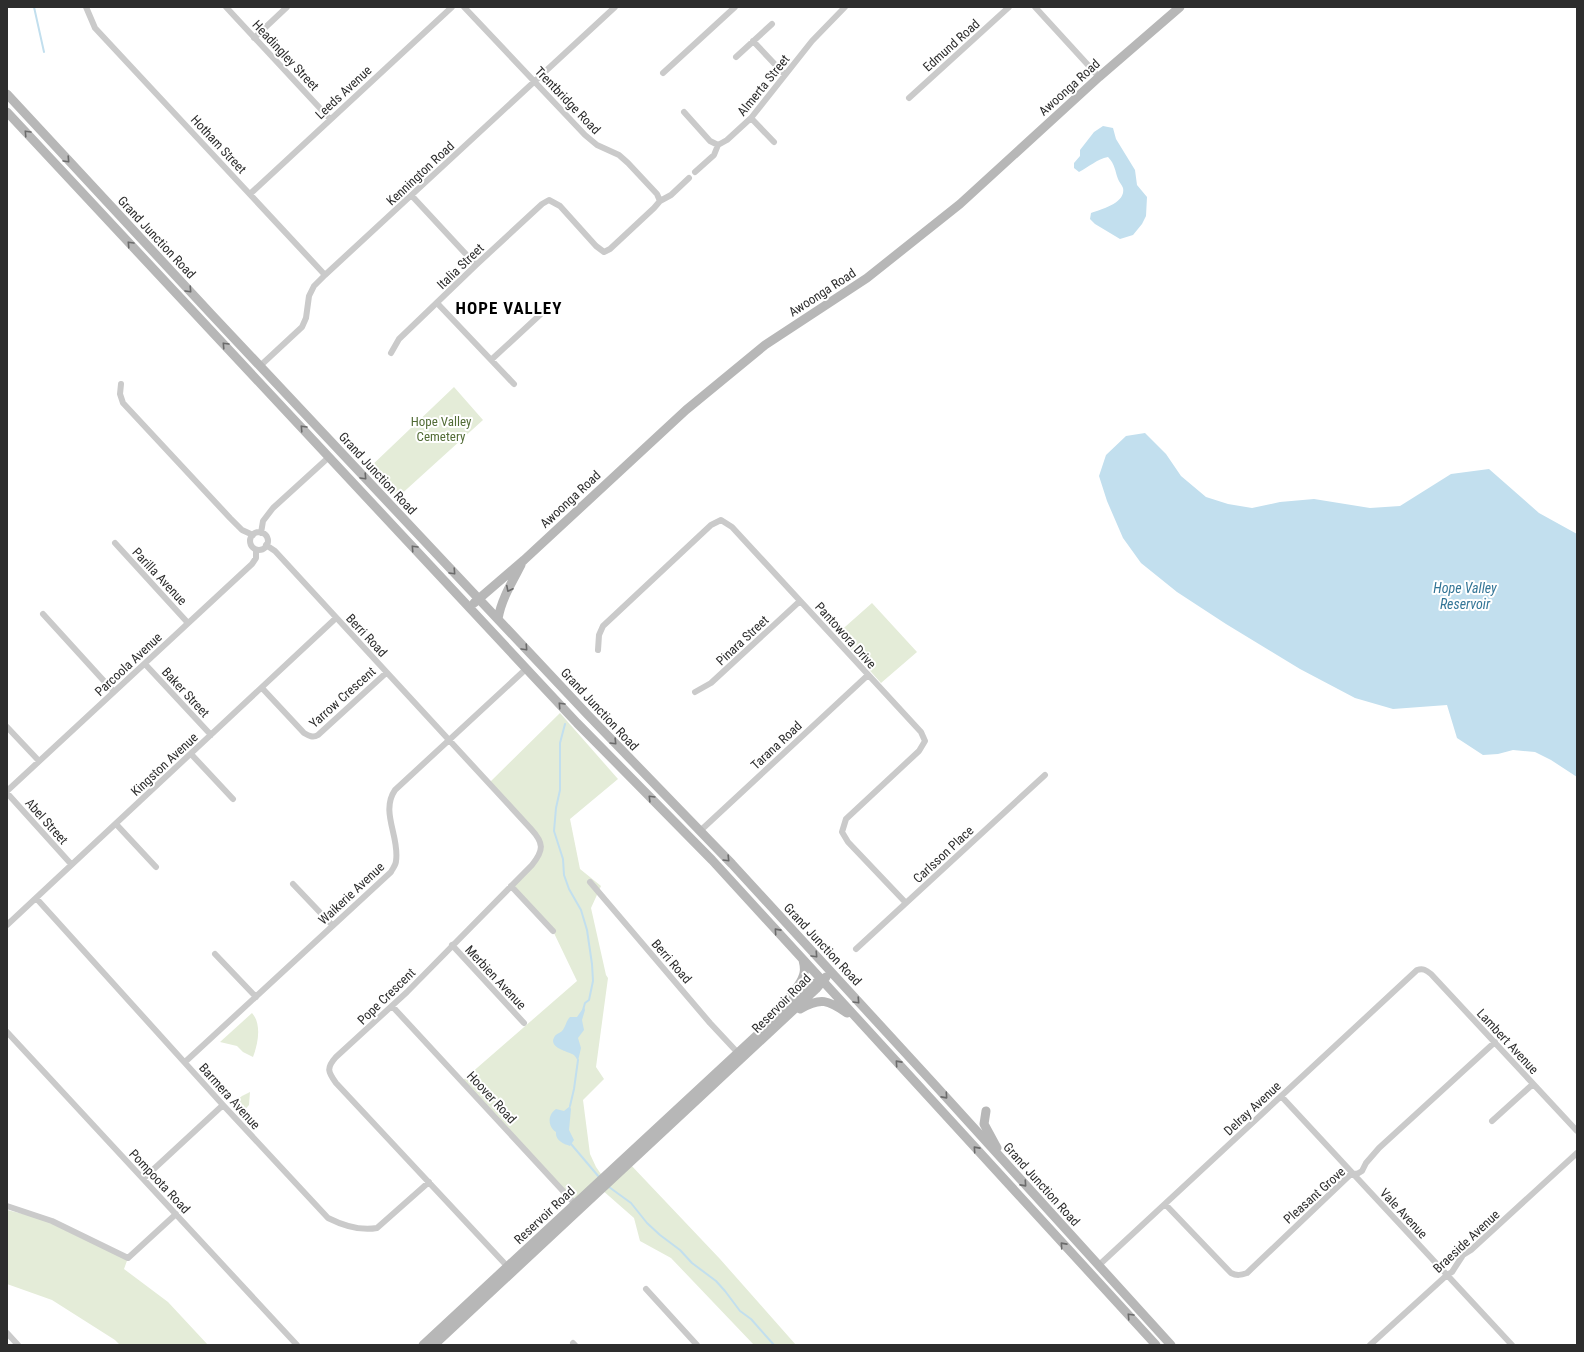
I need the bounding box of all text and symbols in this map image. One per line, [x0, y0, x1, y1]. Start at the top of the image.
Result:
street label: Edmund Road [920, 16, 983, 75]
street label: Headingley Street [249, 17, 322, 94]
street label: Almerta Street [734, 52, 793, 119]
street label: Awoonga Road [1036, 56, 1103, 119]
street label: Leeds Avenue [312, 63, 374, 122]
street label: Trentbridge Road [532, 64, 604, 137]
street label: Hotham Street [188, 112, 250, 177]
one-way arrow [24, 130, 32, 138]
street label: Kennington Road [383, 138, 457, 208]
one-way arrow [63, 155, 70, 163]
street label: Grand Junction Road [115, 193, 199, 282]
street label: Italia Street [434, 240, 487, 292]
one-way arrow [127, 241, 135, 249]
street label: Awoonga Road [786, 265, 859, 320]
one-way arrow [184, 285, 191, 293]
district label: HOPE VALLEY [456, 298, 562, 318]
one-way arrow [222, 342, 229, 350]
park label: Hope Valley Cemetery [411, 414, 472, 444]
one-way arrow [300, 426, 307, 433]
street label: Grand Junction Road [336, 429, 420, 518]
street label: Awoonga Road [537, 468, 604, 531]
one-way arrow [359, 472, 367, 480]
street label: Parilla Avenue [129, 545, 190, 608]
one-way arrow [412, 545, 419, 553]
one-way arrow [448, 567, 456, 575]
water label: Hope Valley Reservoir [1433, 580, 1497, 612]
one-way arrow [506, 585, 514, 592]
street label: Pantowora Drive [812, 599, 879, 671]
street label: Berri Road [343, 611, 390, 660]
street label: Pinara Street [713, 612, 772, 668]
street label: Parcoola Avenue [92, 630, 165, 699]
one-way arrow [520, 643, 527, 651]
street label: Baker Street [159, 664, 213, 720]
street label: Yarrow Crescent [306, 664, 379, 731]
street label: Grand Junction Road [558, 665, 642, 754]
one-way arrow [558, 702, 565, 710]
street label: Tarana Road [748, 718, 805, 773]
street label: Kingston Avenue [128, 730, 201, 799]
one-way arrow [609, 738, 616, 745]
street label: Abel Street [22, 795, 71, 847]
one-way arrow [649, 795, 656, 803]
street label: Carlsson Place [910, 823, 977, 886]
one-way arrow [722, 854, 730, 862]
street label: Waikerie Avenue [315, 859, 387, 928]
street label: Grand Junction Road [781, 900, 865, 989]
one-way arrow [774, 928, 781, 936]
street label: Berri Road [649, 936, 695, 986]
street label: Merbien Avenue [462, 942, 529, 1012]
one-way arrow [810, 950, 818, 958]
street label: Pope Crescent [354, 965, 418, 1028]
street label: Reservoir Road [749, 971, 814, 1036]
one-way arrow [853, 996, 860, 1004]
street label: Lambert Avenue [1474, 1006, 1542, 1077]
street label: Barmera Avenue [196, 1060, 263, 1132]
one-way arrow [895, 1060, 902, 1068]
street label: Hoover Road [464, 1068, 520, 1126]
street label: Delray Avenue [1221, 1078, 1284, 1138]
one-way arrow [941, 1092, 948, 1099]
street label: Grand Junction Road [1000, 1140, 1083, 1229]
street label: Pompoota Road [126, 1146, 193, 1216]
one-way arrow [973, 1146, 980, 1154]
street label: Pleasant Grove [1281, 1164, 1348, 1227]
one-way arrow [1019, 1179, 1026, 1187]
street label: Reservoir Road [511, 1184, 578, 1247]
street label: Vale Avenue [1377, 1185, 1431, 1241]
street label: Braeside Avenue [1430, 1207, 1503, 1276]
one-way arrow [1061, 1242, 1068, 1250]
one-way arrow [1127, 1314, 1134, 1321]

